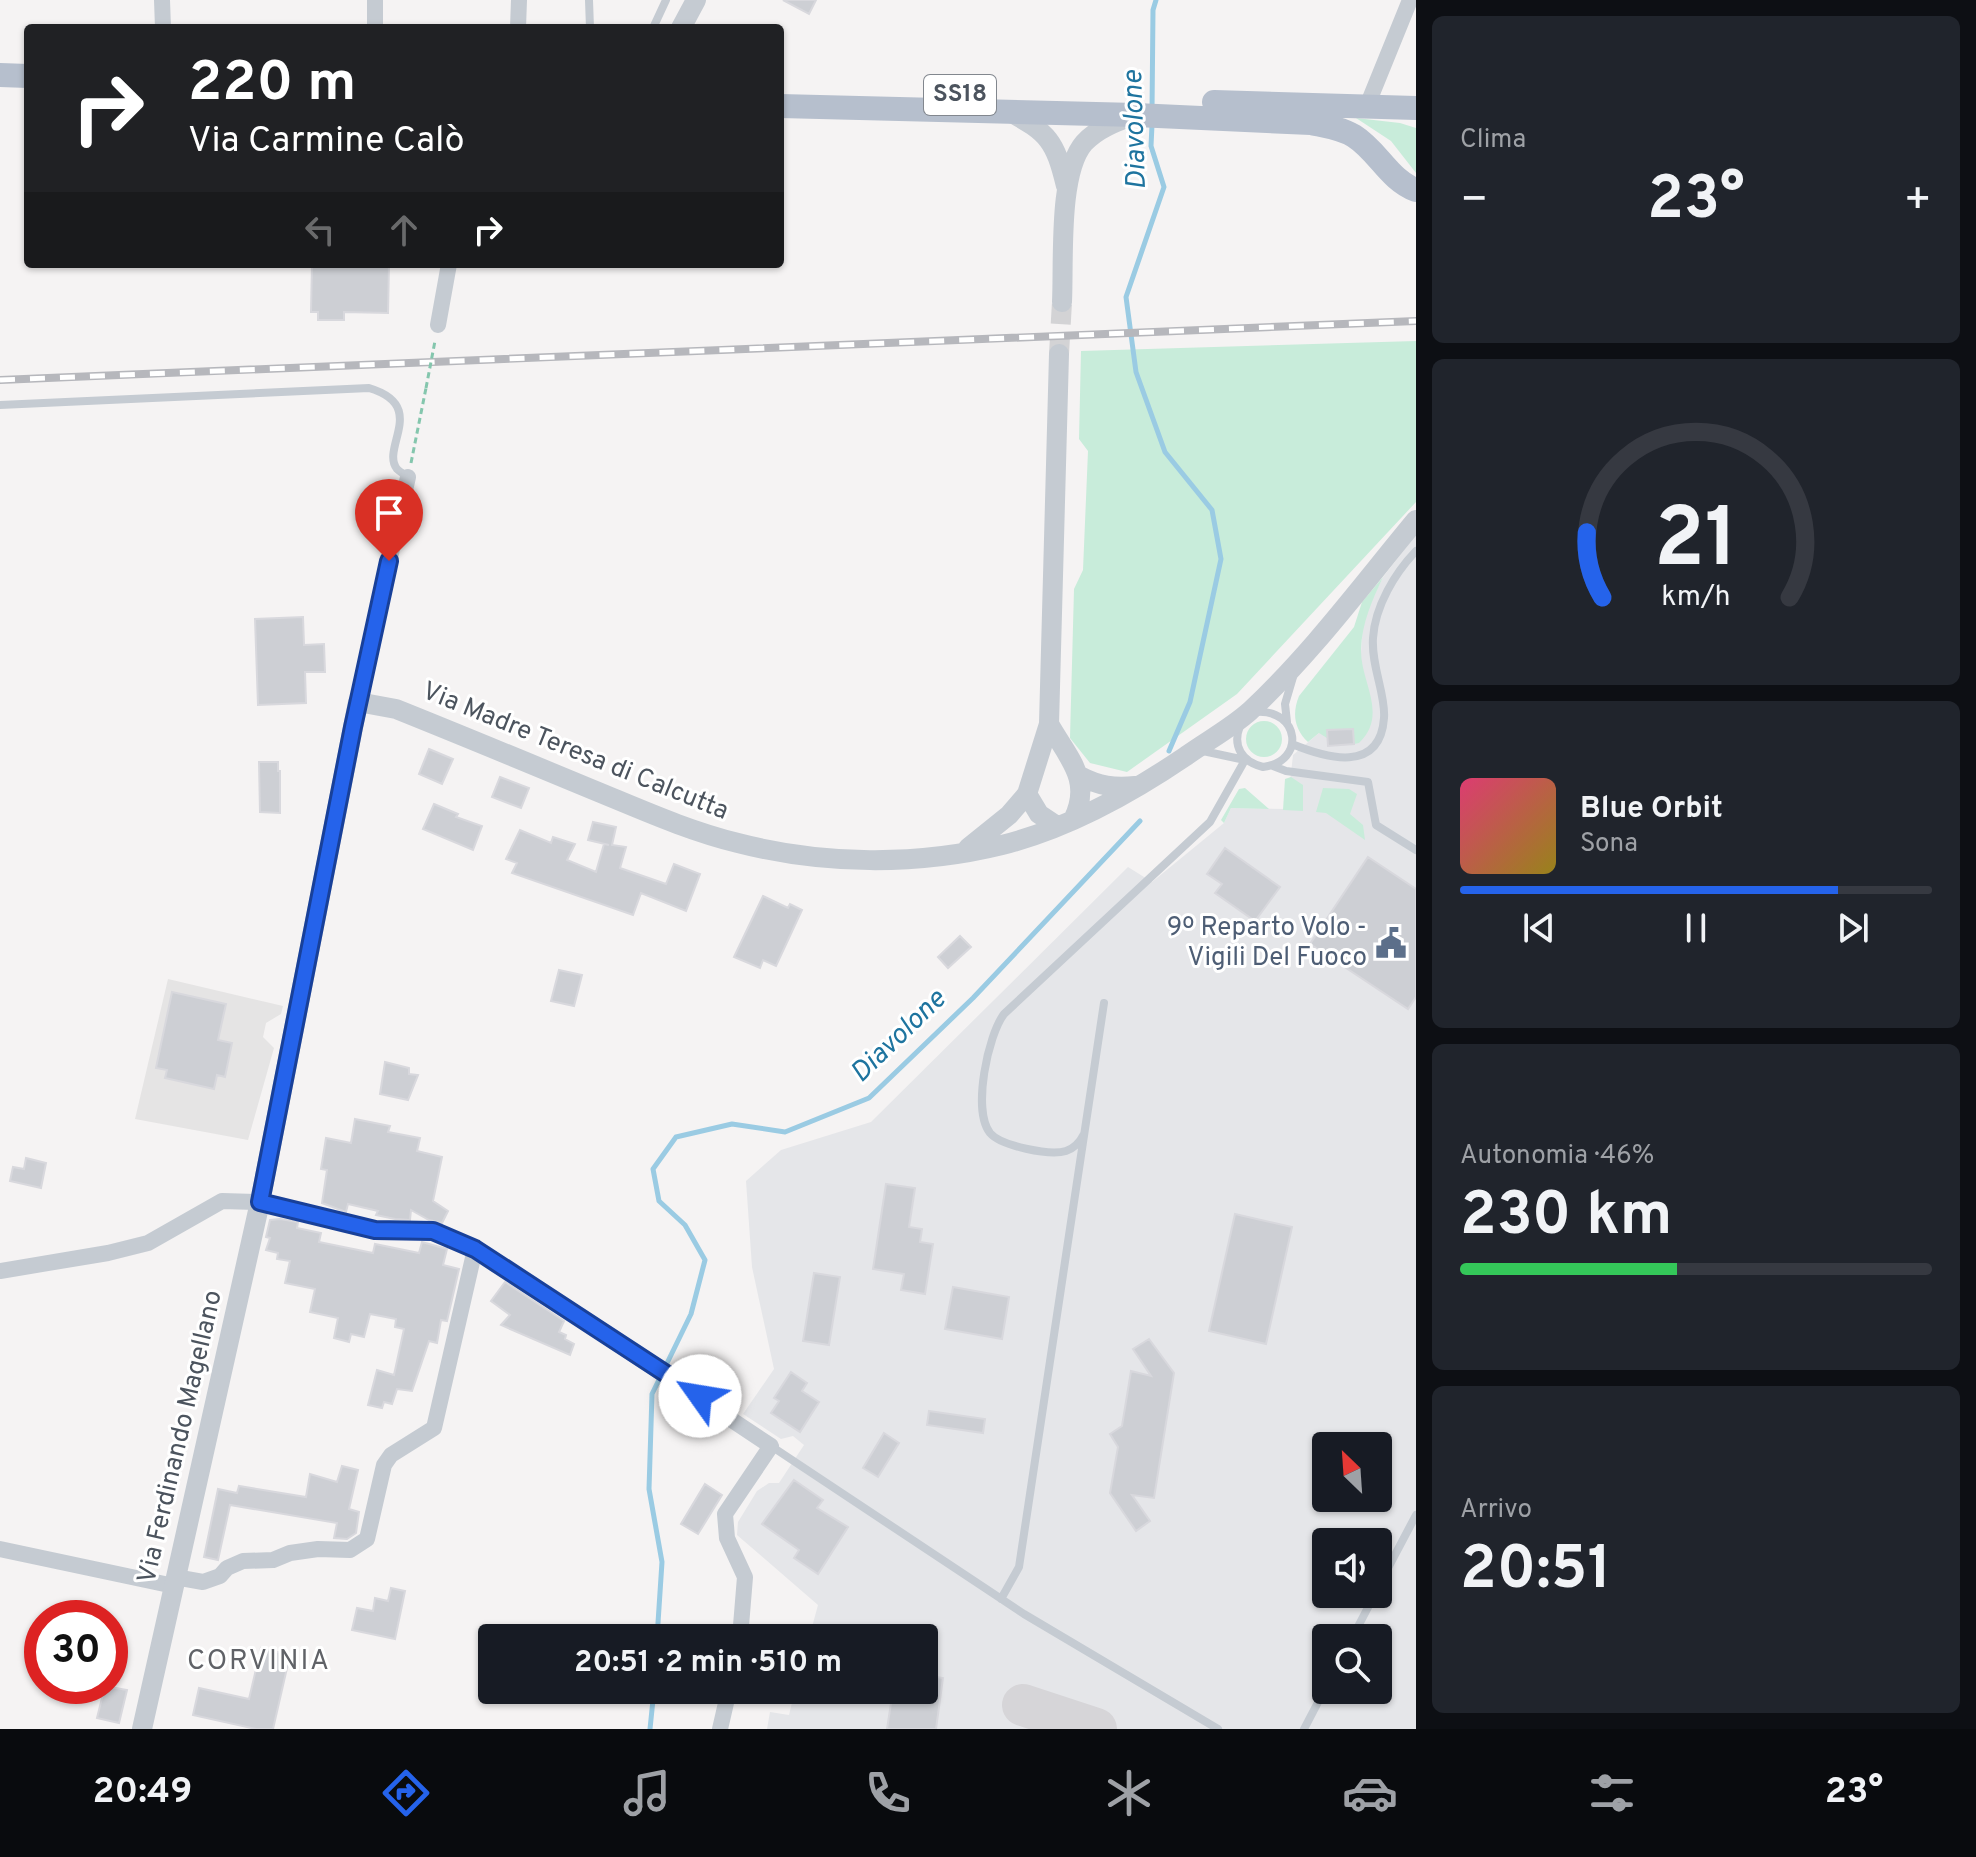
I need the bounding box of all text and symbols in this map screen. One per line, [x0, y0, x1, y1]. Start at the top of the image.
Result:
text: 220 m [188, 50, 356, 120]
icon: right [56, 56, 160, 160]
water label: Diavolone [1116, 69, 1156, 190]
road number: SS18 [924, 75, 996, 115]
text: Via Carmine Calò [188, 119, 465, 165]
text: Clima [1460, 124, 1526, 157]
text: 23° [1647, 164, 1745, 240]
text: − [1460, 174, 1488, 230]
text: + [1904, 174, 1932, 230]
icon: left [298, 208, 342, 252]
icon: ahead [382, 208, 426, 252]
icon: right [466, 208, 510, 252]
pin [355, 479, 423, 561]
text: 21 [1654, 490, 1738, 595]
icon: arrive [367, 491, 411, 535]
text: km/h [1661, 580, 1731, 616]
street label: Via Madre Teresa di Calcutta [417, 675, 733, 829]
text: Blue Orbit [1580, 791, 1723, 828]
text: Sona [1580, 828, 1638, 861]
icon: previous [1517, 906, 1561, 950]
icon: pause [1674, 906, 1718, 950]
icon: next [1831, 906, 1875, 950]
place label: 9º Reparto Volo - Vigili Del Fuoco [1167, 912, 1367, 975]
public building icon: 9º Reparto Volo - Vigili Del Fuoco [1374, 926, 1408, 960]
water label: Diavolone [844, 982, 955, 1091]
text: Autonomia · 46% [1460, 1140, 1654, 1173]
text: 230 km [1460, 1180, 1672, 1256]
street label: Via Ferdinando Magellano [131, 1287, 231, 1587]
position arrow [658, 1354, 742, 1438]
north arrow [1312, 1432, 1392, 1512]
map controls [1312, 1432, 1392, 1704]
text: Arrivo [1460, 1494, 1532, 1527]
button: sound [1312, 1528, 1392, 1608]
text: 20:51 [1460, 1534, 1611, 1610]
speed limit sign: 30 [24, 1600, 128, 1704]
button: search [1312, 1624, 1392, 1704]
district label: CORVINIA [187, 1644, 331, 1680]
text: 20:51 · 2 min · 510 m [574, 1645, 842, 1682]
icon: directions [378, 1765, 434, 1821]
icon: music [619, 1765, 675, 1821]
icon: phone [860, 1765, 916, 1821]
icon: climate [1101, 1765, 1157, 1821]
icon: car [1342, 1765, 1398, 1821]
icon: filters [1584, 1765, 1640, 1821]
text: 20:49 [93, 1770, 192, 1816]
text: 23° [1825, 1770, 1883, 1816]

